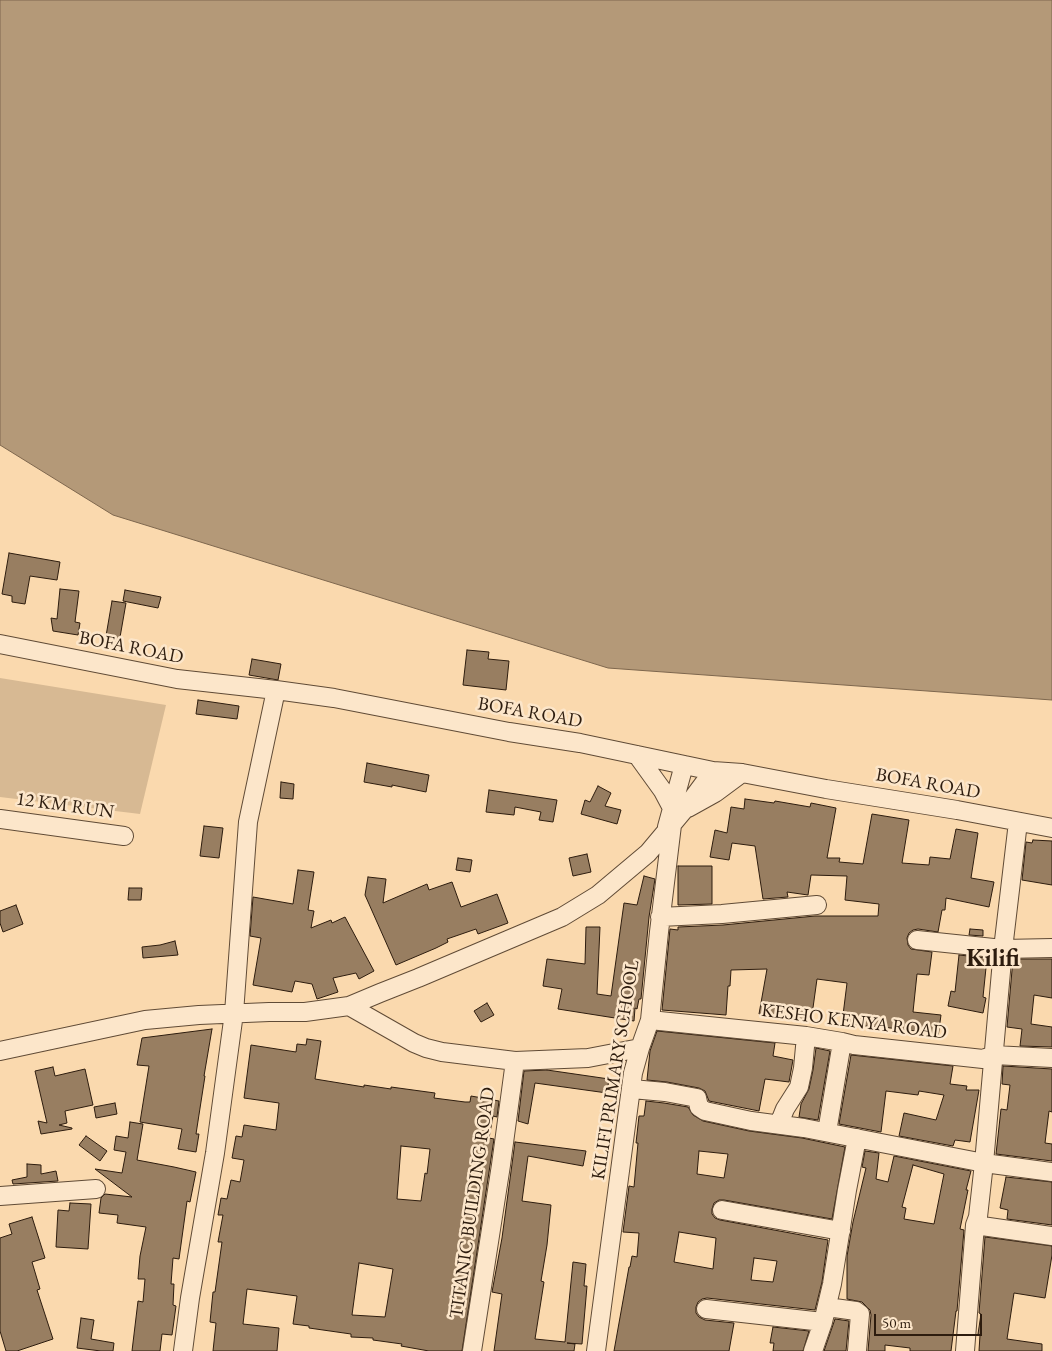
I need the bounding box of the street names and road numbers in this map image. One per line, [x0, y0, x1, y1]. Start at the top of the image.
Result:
street label: BOFA ROAD [77, 627, 185, 669]
street label: BOFA ROAD [476, 693, 584, 733]
street label: BOFA ROAD [874, 764, 982, 804]
street label: 12 KM RUN [15, 788, 115, 824]
street label: KILIFI PRIMARY SCHOOL [587, 958, 645, 1182]
street label: KESHO KENYA ROAD [760, 999, 948, 1045]
street label: TITANIC BUILDING ROAD [445, 1086, 501, 1320]

